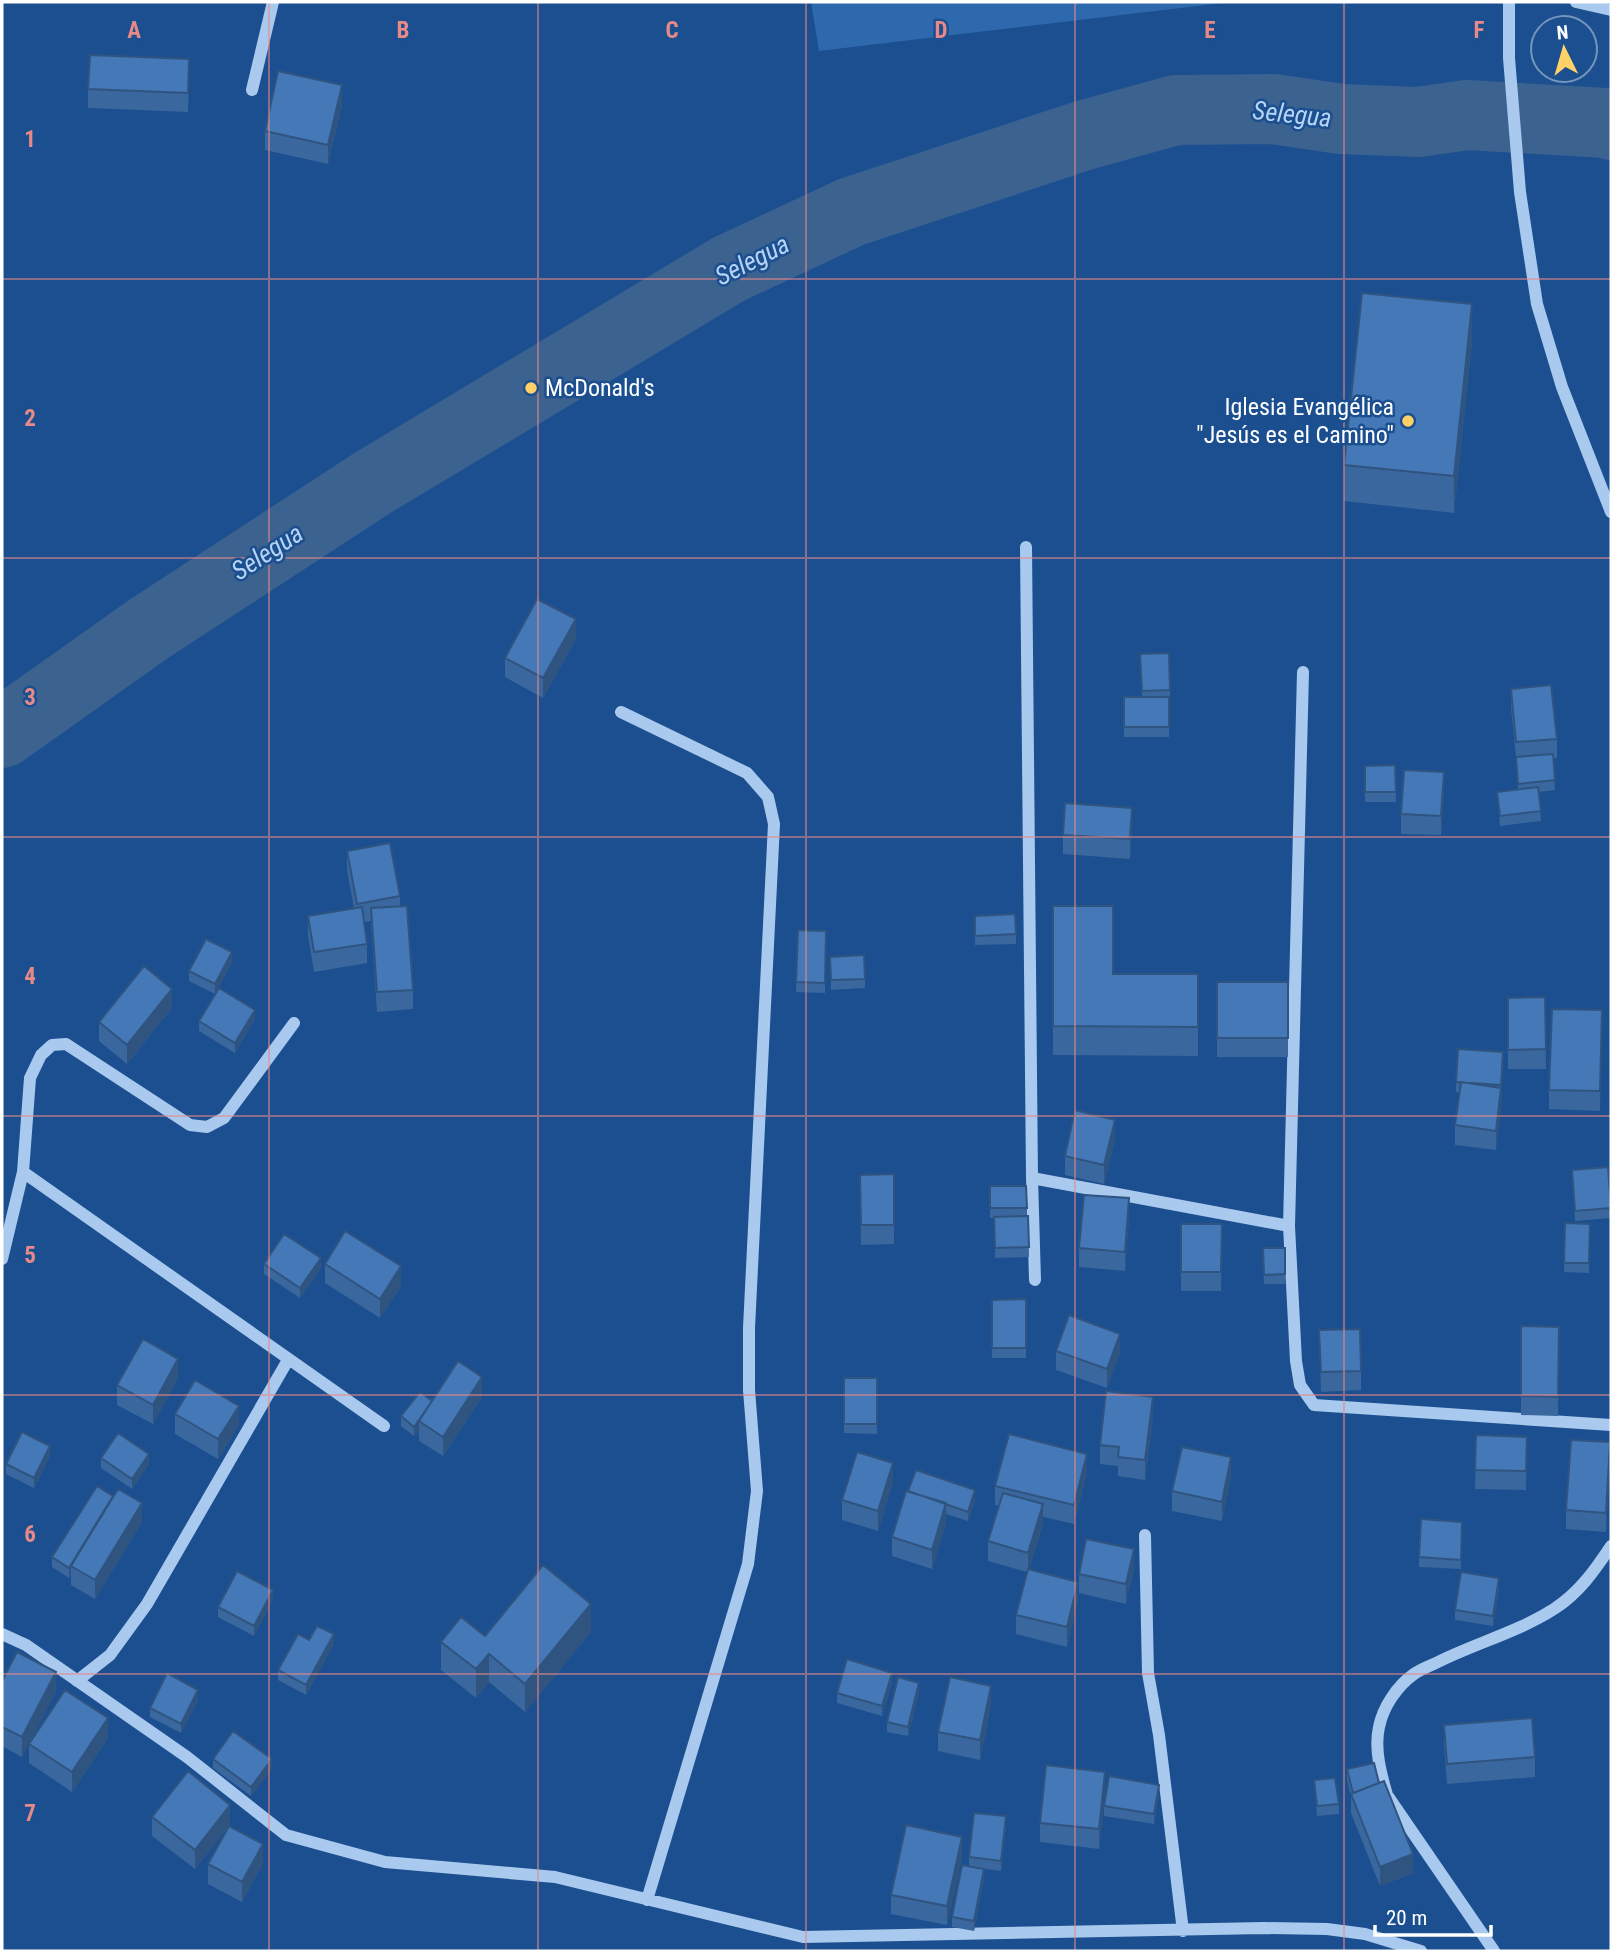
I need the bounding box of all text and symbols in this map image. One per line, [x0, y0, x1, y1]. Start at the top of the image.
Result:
north arrow [1529, 14, 1599, 84]
text: A [127, 17, 141, 44]
text: B [397, 17, 409, 44]
text: C [665, 17, 679, 44]
text: D [935, 17, 948, 44]
text: E [1204, 17, 1216, 44]
text: F [1474, 17, 1485, 44]
text: N [1556, 21, 1569, 45]
water label: Selegua [1251, 95, 1333, 133]
text: 1 [24, 126, 36, 153]
water label: Selegua [710, 229, 794, 291]
place label: McDonald's [545, 374, 655, 402]
marker: McDonald's [523, 380, 539, 396]
place label: Iglesia Evangélica "Jesús es el Camino" [1196, 393, 1394, 449]
text: 2 [24, 405, 36, 432]
marker: Iglesia Evangélica "Jesús es el Camino" [1400, 413, 1416, 429]
water label: Selegua [226, 518, 308, 586]
text: 3 [24, 684, 36, 711]
text: 4 [24, 963, 36, 990]
text: 5 [24, 1242, 36, 1269]
text: 6 [24, 1521, 36, 1548]
text: 7 [24, 1800, 36, 1827]
scale bar [1375, 1894, 1490, 1938]
text: 20 m [1386, 1906, 1427, 1930]

